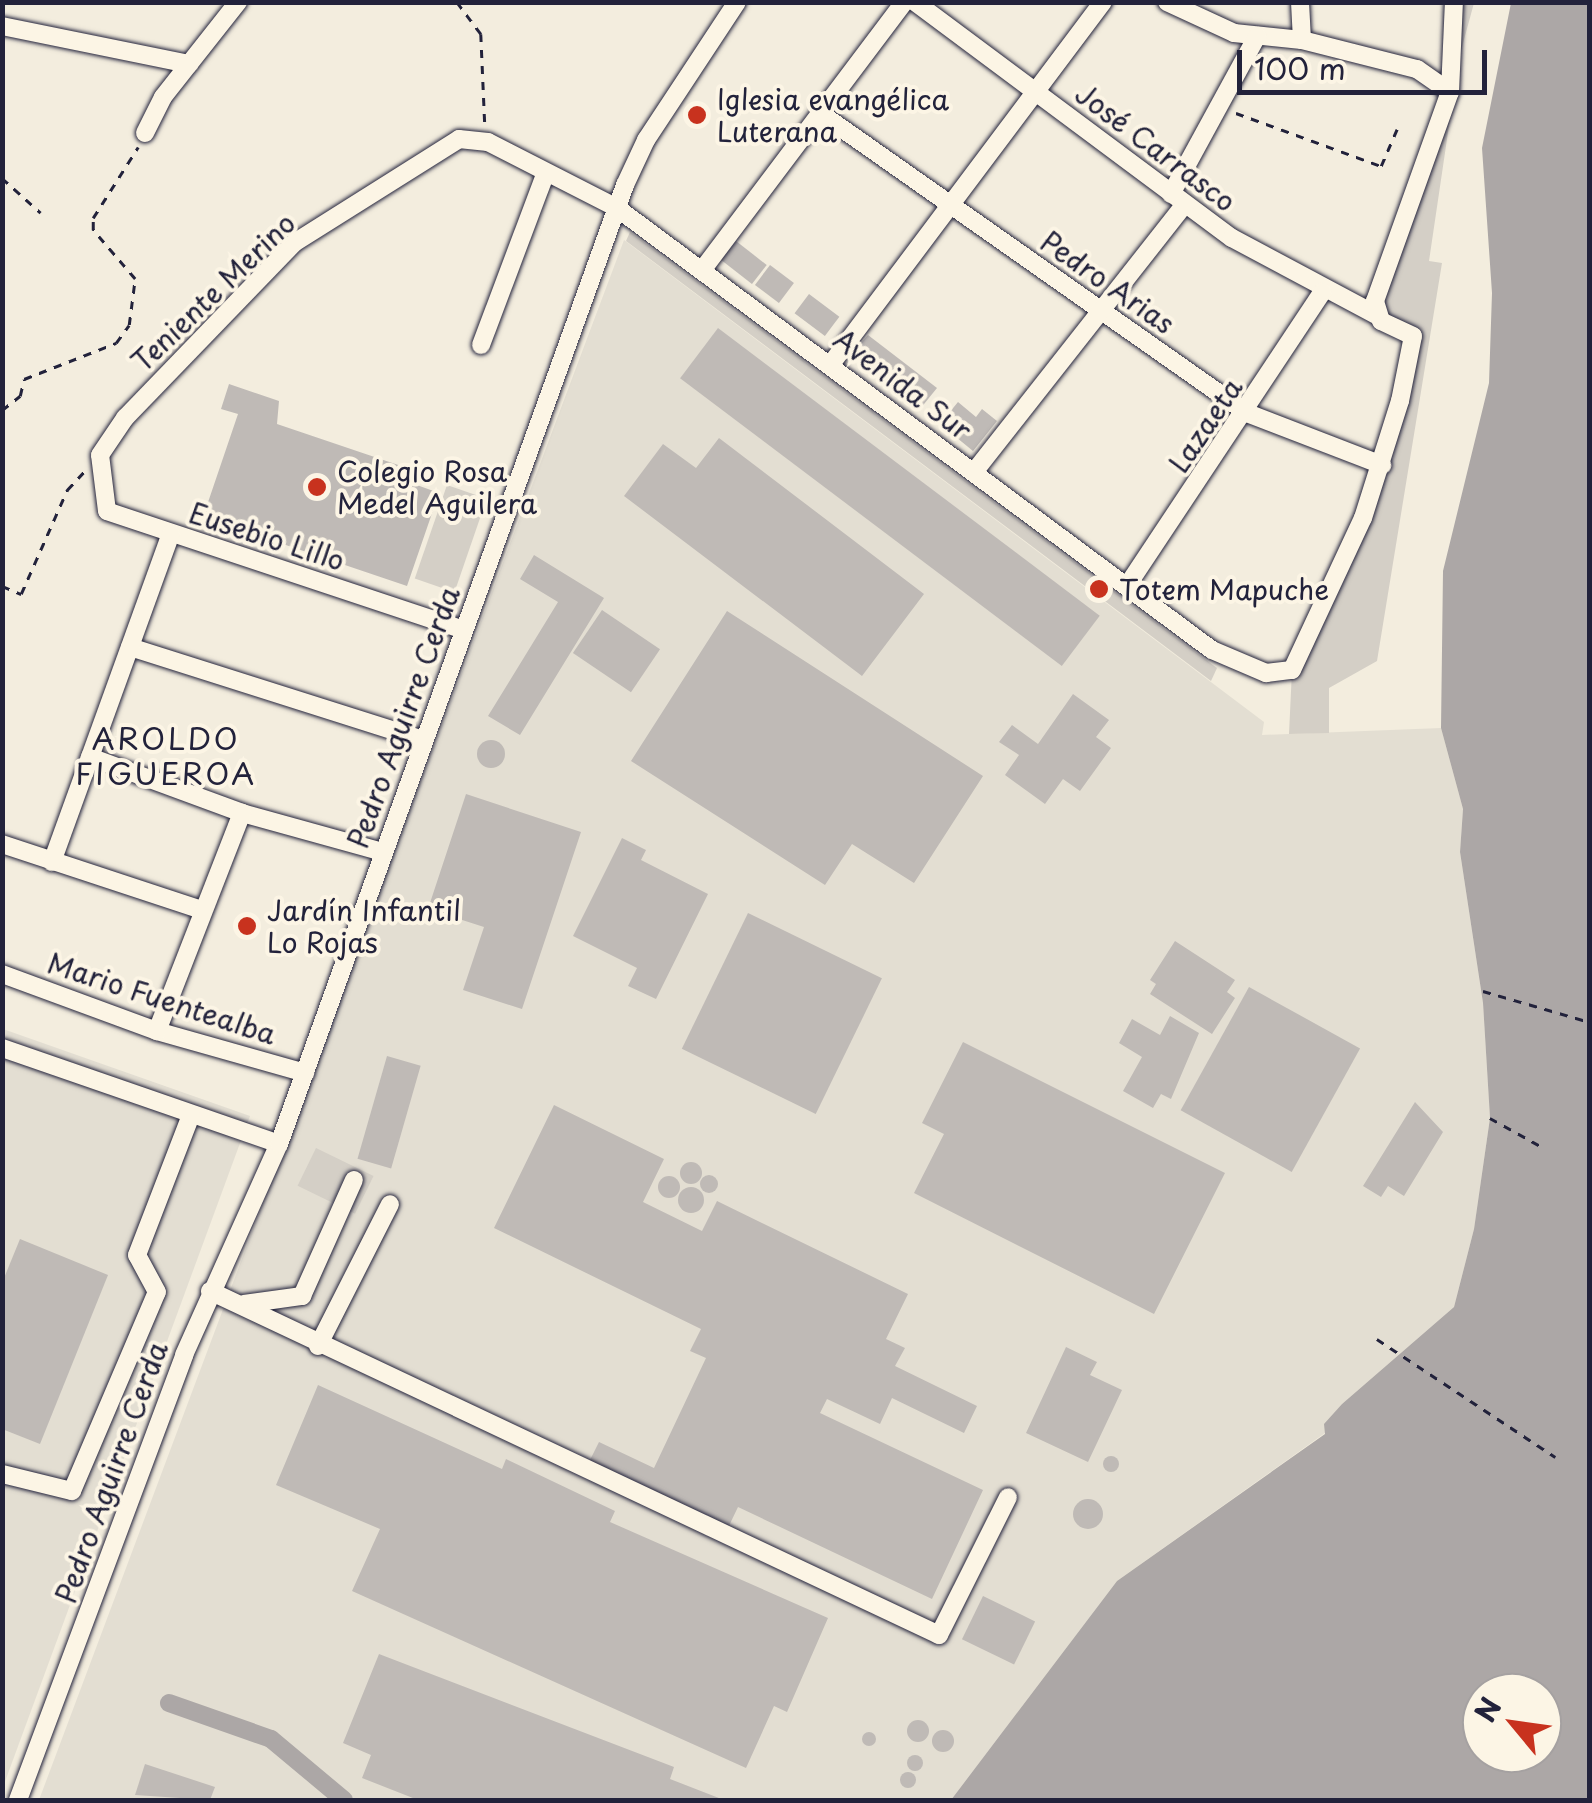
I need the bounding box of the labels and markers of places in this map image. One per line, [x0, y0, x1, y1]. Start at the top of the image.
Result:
place label: Iglesia evangélica Luterana [717, 82, 949, 148]
marker: Iglesia evangélica Luterana [686, 104, 708, 126]
place label: Colegio Rosa Medel Aguilera [337, 454, 538, 520]
marker: Colegio Rosa Medel Aguilera [306, 476, 328, 498]
place label: Totem Mapuche [1119, 572, 1332, 606]
marker: Totem Mapuche [1088, 578, 1110, 600]
place label: Jardín Infantil Lo Rojas [267, 893, 461, 959]
marker: Jardín Infantil Lo Rojas [236, 915, 258, 937]

